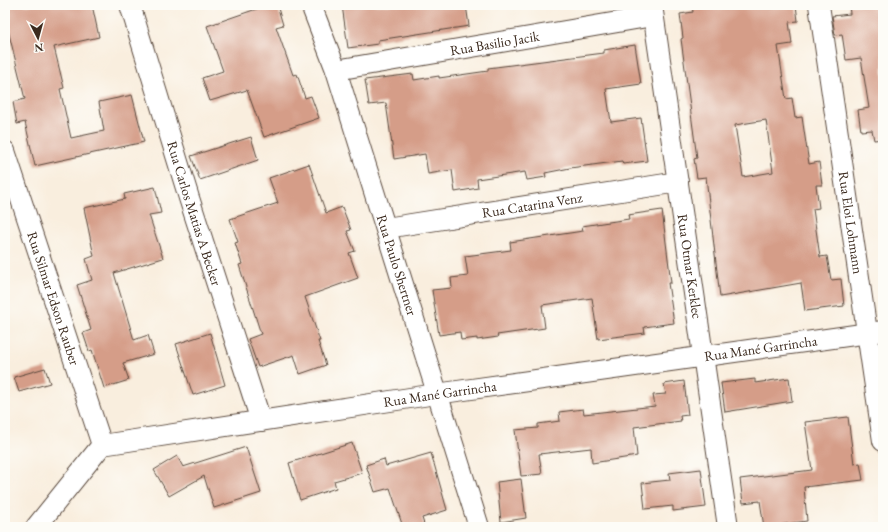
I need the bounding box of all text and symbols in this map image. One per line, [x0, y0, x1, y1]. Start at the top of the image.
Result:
north arrow [18, 18, 58, 58]
street label: Rua Basilio Jacik [449, 26, 541, 59]
text: N [34, 41, 44, 55]
street label: Rua Carlos Matias A Becker [163, 139, 226, 288]
street label: Rua Eloi Lohmann [835, 170, 867, 276]
street label: Rua Catarina Venz [481, 188, 584, 222]
street label: Rua Paulo Shertner [373, 212, 421, 318]
street label: Rua Otmar Kerklec [674, 213, 707, 320]
street label: Rua Silmar Edson Rauber [23, 229, 84, 368]
street label: Rua Mané Garrincha [703, 331, 819, 365]
street label: Rua Mané Garrincha [382, 377, 498, 411]

